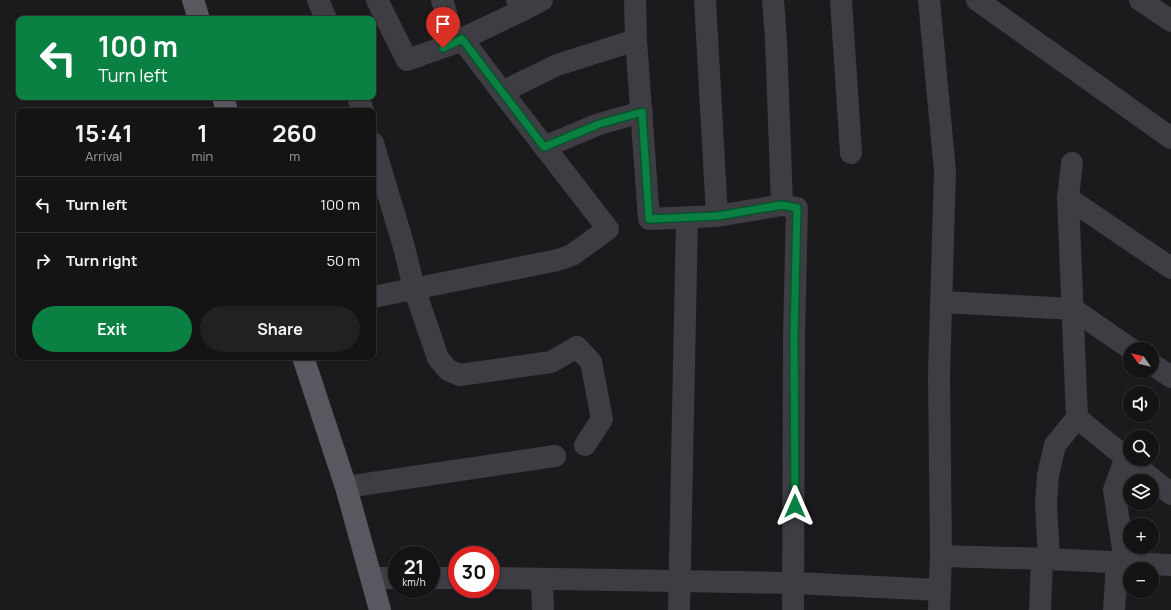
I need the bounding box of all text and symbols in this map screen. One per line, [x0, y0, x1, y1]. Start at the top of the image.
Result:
pin [426, 7.0, 460, 48]
icon: arrive [432, 13, 454, 35]
text: 100 m [98, 27, 178, 65]
icon: left [32, 32, 84, 84]
text: Turn left [98, 63, 168, 87]
text: 15:41 [75, 116, 133, 149]
text: 1 [197, 116, 208, 149]
text: 260 [272, 116, 317, 149]
text: Arrival [85, 147, 122, 165]
text: min [192, 147, 213, 165]
text: m [289, 147, 300, 165]
icon: left [32, 194, 54, 216]
text: Turn left [66, 194, 128, 215]
text: 100 m [320, 194, 360, 215]
icon: right [32, 250, 54, 272]
text: Turn right [66, 250, 137, 271]
text: 50 m [326, 250, 360, 271]
button: Exit [32, 306, 192, 352]
button: Share [200, 306, 360, 352]
north arrow [1123, 342, 1159, 378]
map controls [1123, 342, 1159, 598]
button: sound [1123, 386, 1159, 422]
button: search [1123, 430, 1159, 466]
button: layers [1123, 474, 1159, 510]
position arrow [774, 485, 816, 527]
button: + [1123, 518, 1159, 554]
speed limit sign: 30 [448, 546, 500, 598]
text: 21 [404, 553, 424, 580]
button: − [1123, 562, 1159, 598]
text: km/h [402, 575, 426, 589]

